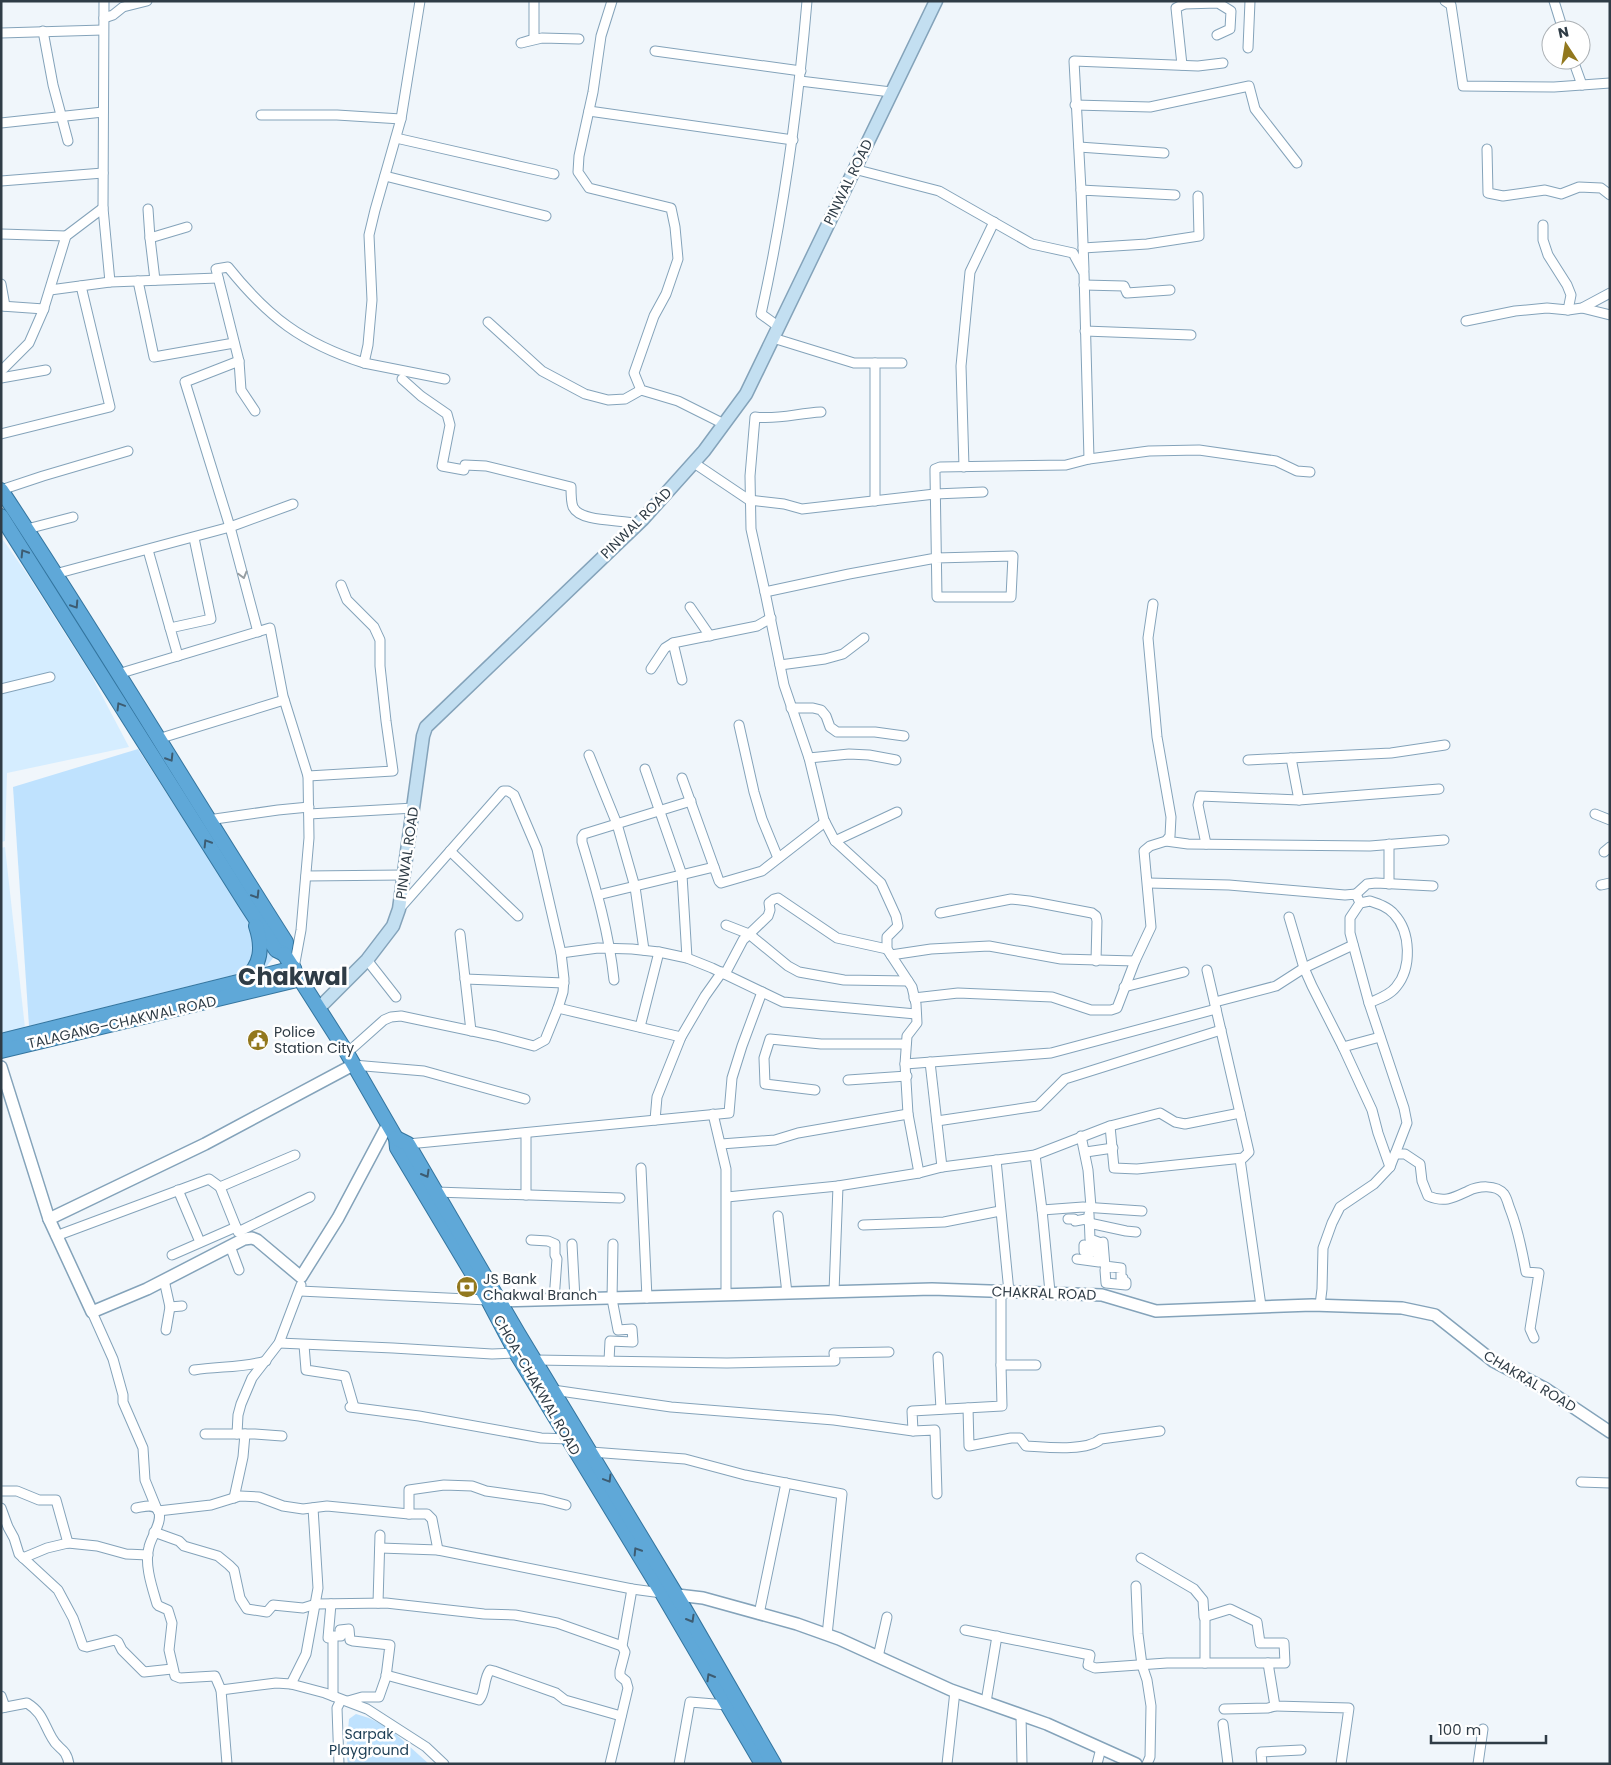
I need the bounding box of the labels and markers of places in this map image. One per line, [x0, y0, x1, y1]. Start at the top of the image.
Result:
place label: Police Station City [274, 1022, 354, 1058]
public building icon: Police Station City [246, 1028, 270, 1052]
place label: JS Bank Chakwal Branch [483, 1269, 597, 1305]
bank icon: JS Bank Chakwal Branch [455, 1275, 479, 1299]

